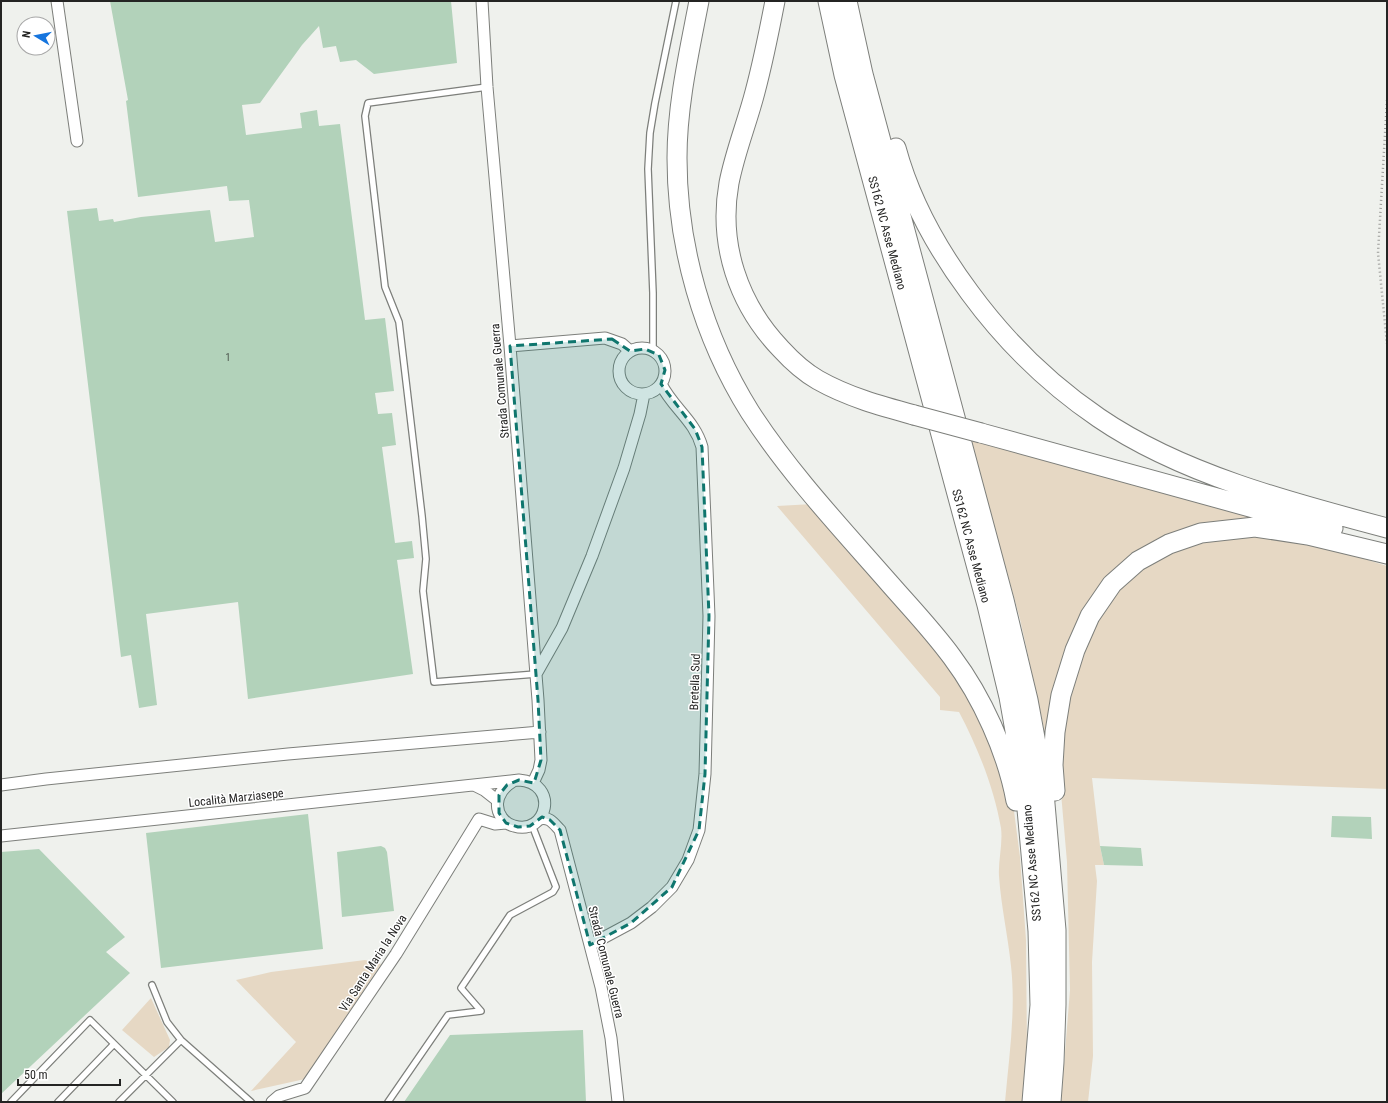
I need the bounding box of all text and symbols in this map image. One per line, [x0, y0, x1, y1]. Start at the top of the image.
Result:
north arrow [16, 16, 56, 56]
text: N [20, 30, 34, 39]
street label: SS162 NC Asse Mediano [865, 175, 909, 291]
street label: Strada Comunale Guerra [488, 323, 512, 439]
house number: 1 [226, 352, 230, 363]
street label: SS162 NC Asse Mediano [949, 488, 993, 604]
street label: Bretella Sud [687, 653, 703, 711]
street label: Località Marziasepe [188, 786, 285, 810]
street label: SS162 NC Asse Mediano [1020, 804, 1044, 922]
street label: Strada Comunale Guerra [585, 904, 627, 1020]
street label: Via Santa Maria la Nova [336, 912, 410, 1014]
scale bar [18, 1061, 120, 1087]
text: 50 m [24, 1068, 48, 1082]

